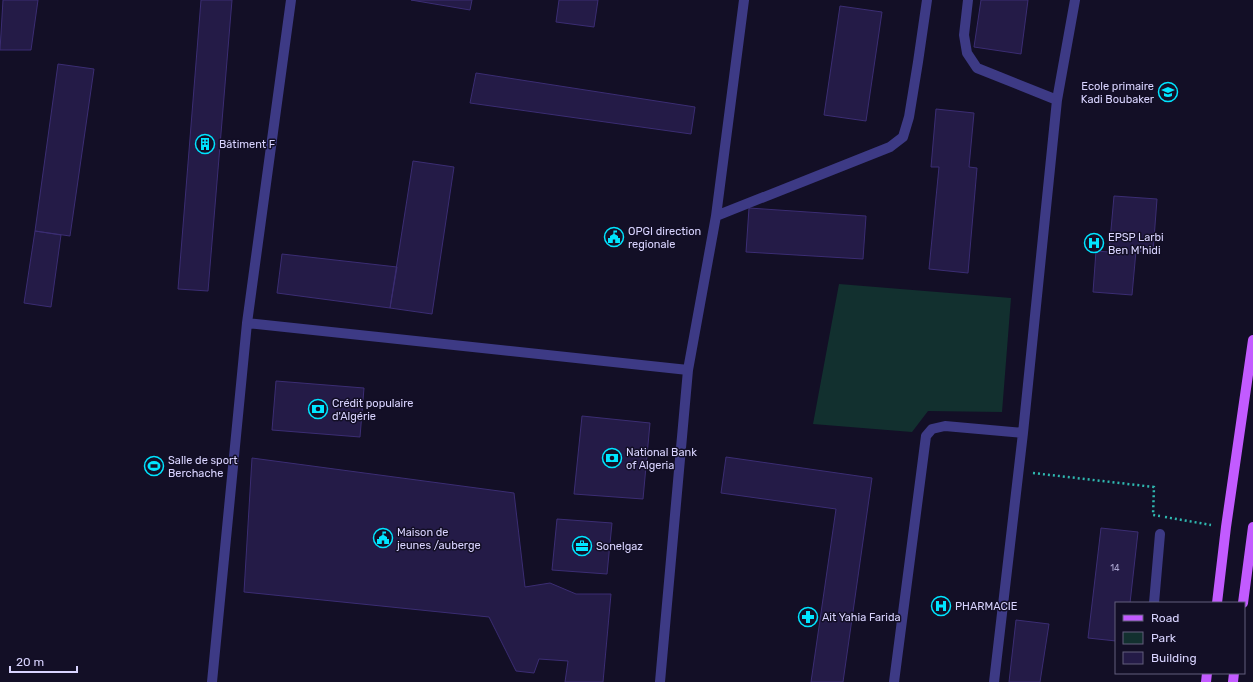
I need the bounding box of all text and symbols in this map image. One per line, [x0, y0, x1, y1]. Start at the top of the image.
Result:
place label: Ecole primaire Kadi Boubaker [1081, 80, 1155, 106]
school or university icon: Ecole primaire Kadi Boubaker [1157, 81, 1179, 103]
building icon: Bâtiment F [194, 133, 216, 155]
place label: Bâtiment F [219, 138, 275, 151]
place label: OPGI direction regionale [628, 225, 701, 251]
public building icon: OPGI direction regionale [603, 226, 625, 248]
place label: EPSP Larbi Ben M'hidi [1108, 231, 1164, 257]
hospital icon: EPSP Larbi Ben M'hidi [1083, 232, 1105, 254]
place label: Crédit populaire d'Algérie [332, 397, 413, 423]
bank icon: Crédit populaire d'Algérie [307, 398, 329, 420]
place label: National Bank of Algeria [626, 446, 697, 472]
bank icon: National Bank of Algeria [601, 447, 623, 469]
place label: Salle de sport Berchache [168, 454, 238, 480]
sports icon: Salle de sport Berchache [143, 455, 165, 477]
place label: Maison de jeunes /auberge [396, 526, 481, 552]
public building icon: Maison de jeunes /auberge [372, 527, 394, 549]
office icon: Sonelgaz [571, 535, 593, 557]
place label: Sonelgaz [596, 540, 643, 553]
house number: 14 [1110, 563, 1120, 573]
hospital icon: PHARMACIE [930, 595, 952, 617]
place label: PHARMACIE [955, 600, 1018, 613]
legend [1115, 602, 1245, 674]
pharmacy icon: Ait Yahia Farida [797, 606, 819, 628]
place label: Ait Yahia Farida [822, 611, 901, 624]
text: Road [1151, 611, 1179, 625]
text: Park [1151, 631, 1177, 645]
scale bar [10, 648, 77, 674]
text: Building [1151, 651, 1197, 665]
text: 20 m [16, 655, 44, 669]

